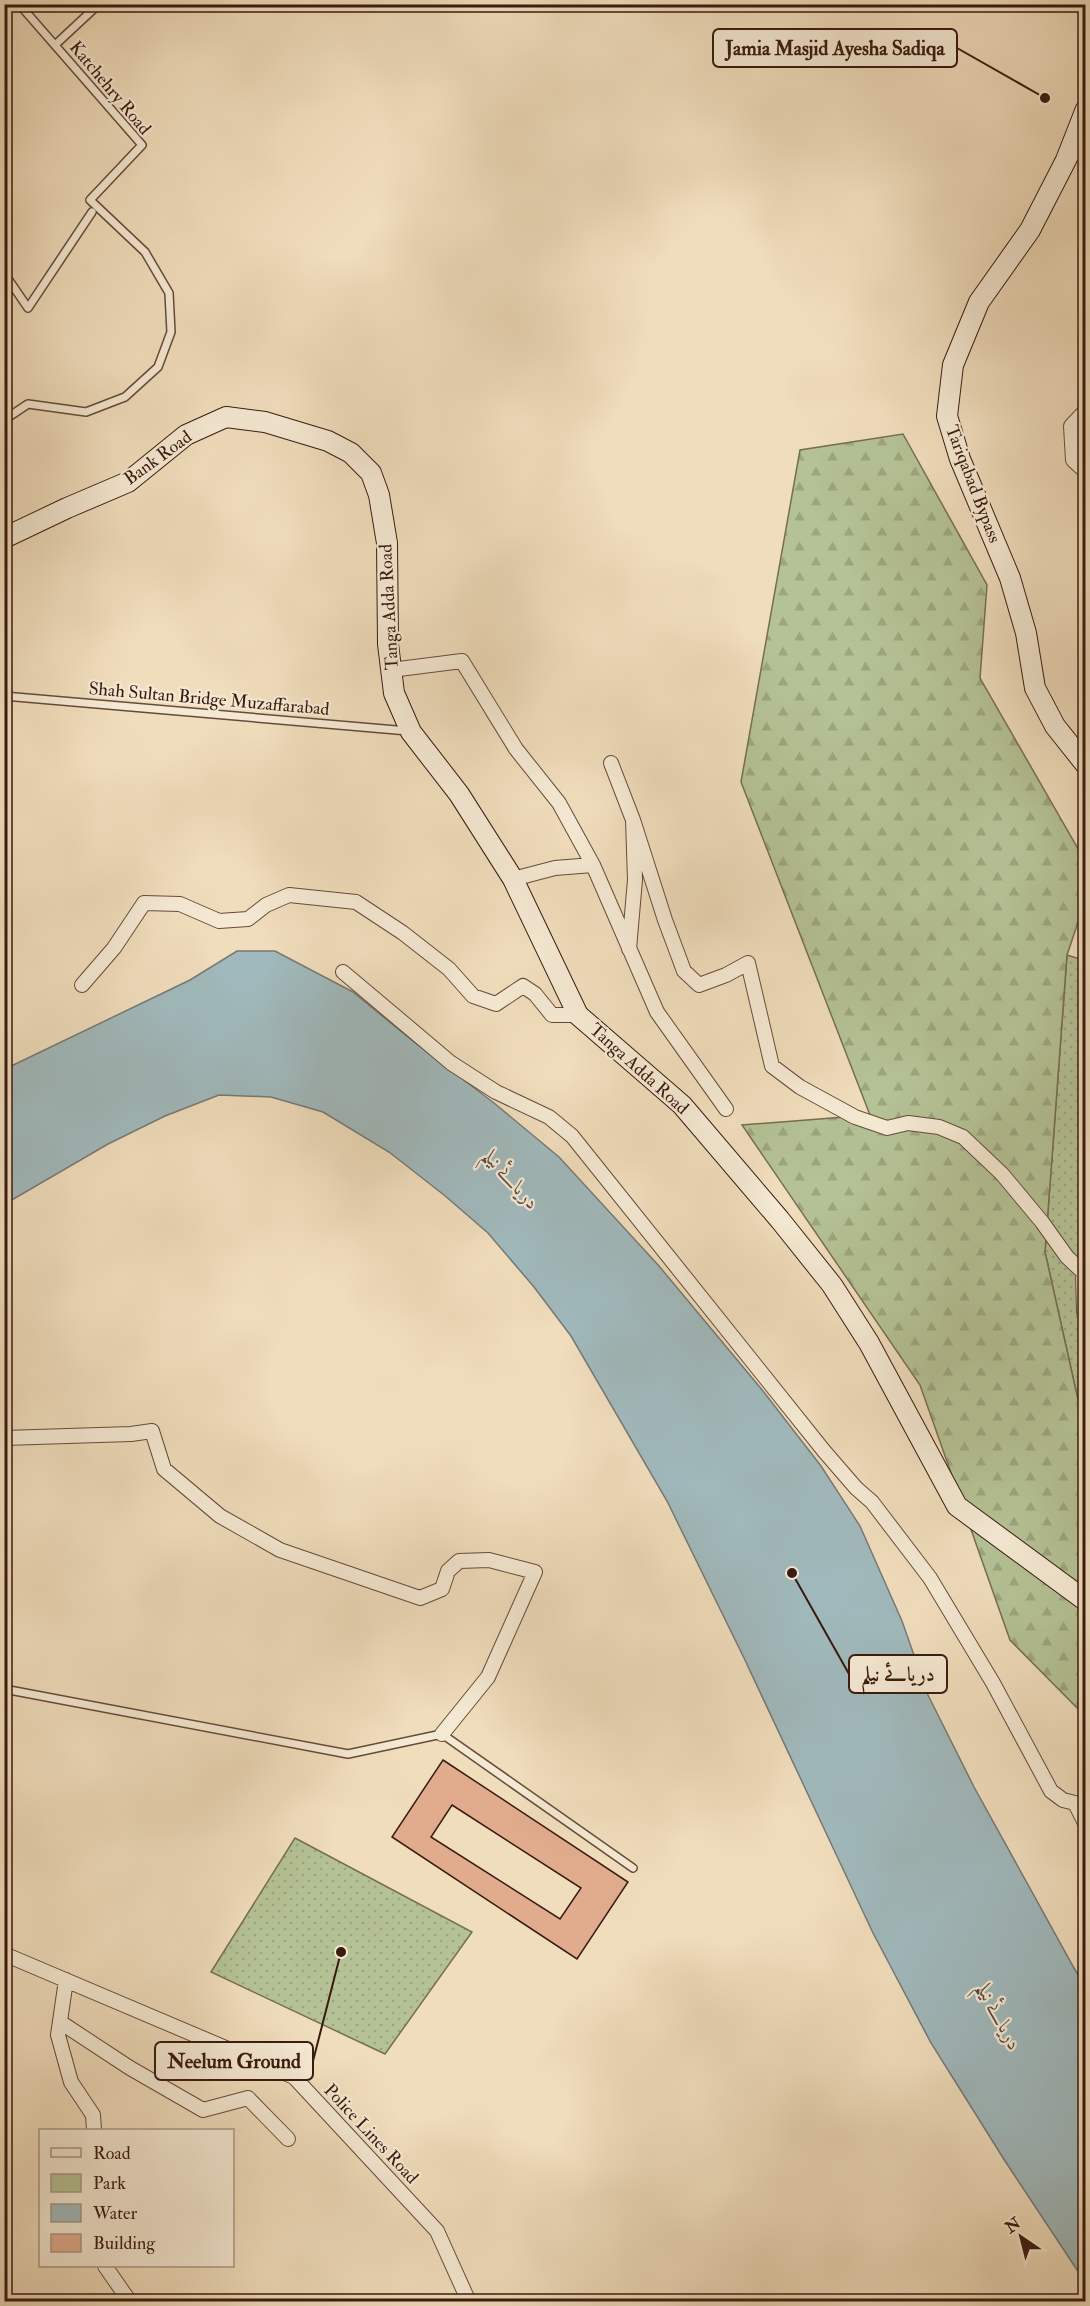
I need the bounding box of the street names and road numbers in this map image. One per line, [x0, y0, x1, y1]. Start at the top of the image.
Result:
street label: Katchehry Road [64, 36, 156, 140]
street label: Tariqabad Bypass [940, 422, 1006, 546]
street label: Bank Road [119, 426, 197, 490]
street label: Tanga Adda Road [374, 543, 404, 671]
street label: Shah Sultan Bridge Muzaffarabad [88, 677, 331, 721]
street label: Tanga Adda Road [584, 1018, 694, 1120]
street label: Police Lines Road [319, 2079, 423, 2189]

